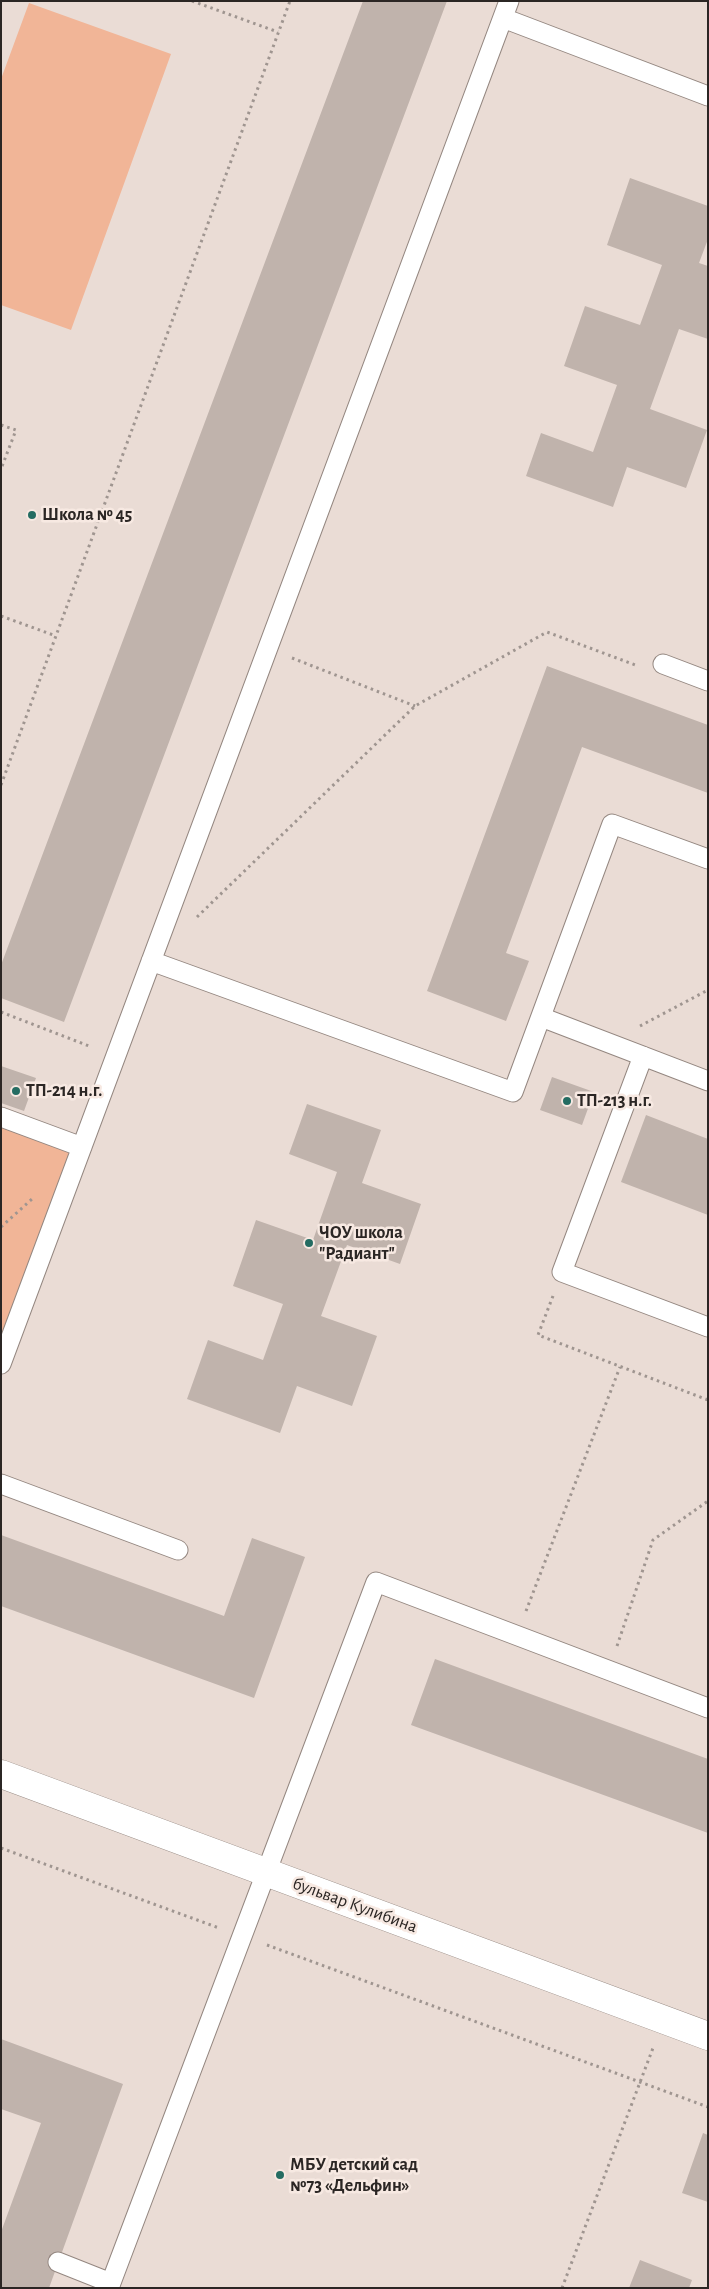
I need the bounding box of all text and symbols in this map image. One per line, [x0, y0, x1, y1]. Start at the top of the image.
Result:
place label: Школа № 45 [42, 504, 132, 526]
marker: Школа № 45 [26, 509, 38, 521]
place label: ТП-214 н.г. [26, 1080, 102, 1102]
marker: ТП-214 н.г. [10, 1085, 22, 1097]
place label: ТП-213 н.г. [577, 1090, 652, 1112]
marker: ТП-213 н.г. [561, 1095, 573, 1107]
place label: ЧОУ школа "Радиант" [319, 1222, 403, 1264]
marker: ЧОУ школа "Радиант" [303, 1237, 315, 1249]
street label: бульвар Кулибина [290, 1872, 420, 1938]
place label: МБУ детский сад №73 «Дельфин» [290, 2154, 418, 2196]
marker: МБУ детский сад №73 «Дельфин» [274, 2169, 286, 2181]

